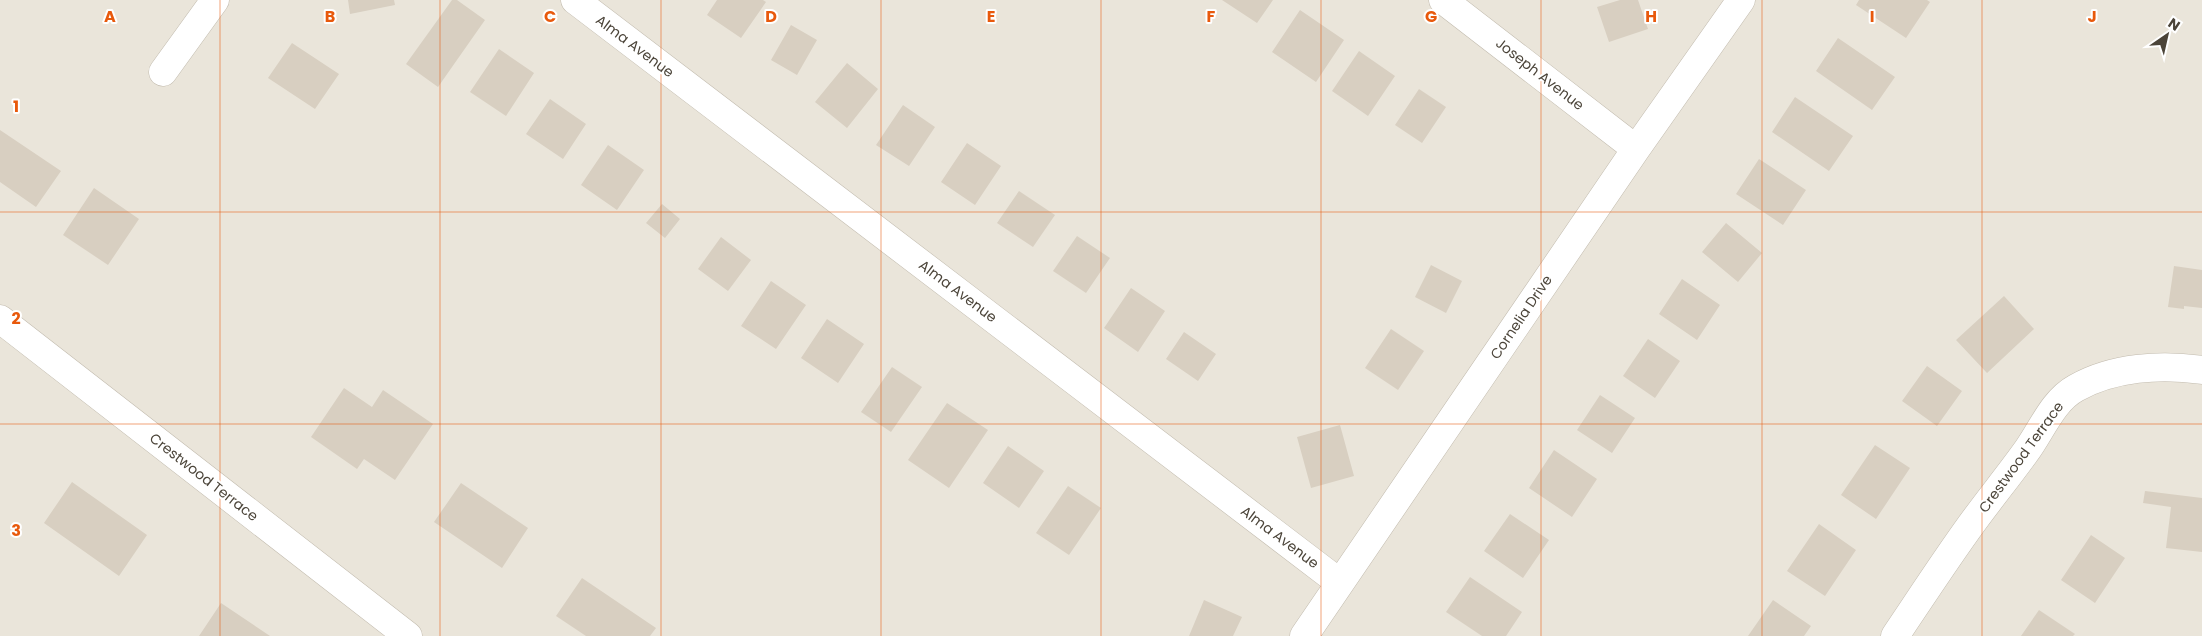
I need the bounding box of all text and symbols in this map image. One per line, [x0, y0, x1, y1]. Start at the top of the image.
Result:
text: A [104, 5, 116, 28]
text: B [325, 5, 335, 28]
text: C [544, 5, 556, 28]
text: D [765, 5, 777, 28]
text: E [987, 5, 995, 28]
text: F [1207, 5, 1216, 28]
text: G [1425, 5, 1437, 28]
text: H [1645, 5, 1657, 28]
text: I [1870, 5, 1874, 28]
text: J [2087, 5, 2097, 28]
street label: Alma Avenue [592, 10, 678, 82]
north arrow [2142, 10, 2192, 60]
text: N [2164, 13, 2184, 35]
street label: Joseph Avenue [1492, 33, 1589, 115]
text: 1 [13, 95, 19, 118]
street label: Alma Avenue [915, 255, 1001, 327]
street label: Cornelia Drive [1485, 271, 1557, 363]
text: 2 [11, 307, 21, 330]
street label: Crestwood Terrace [1974, 397, 2068, 517]
street label: Crestwood Terrace [145, 428, 263, 526]
street label: Alma Avenue [1237, 501, 1323, 573]
text: 3 [11, 519, 21, 542]

